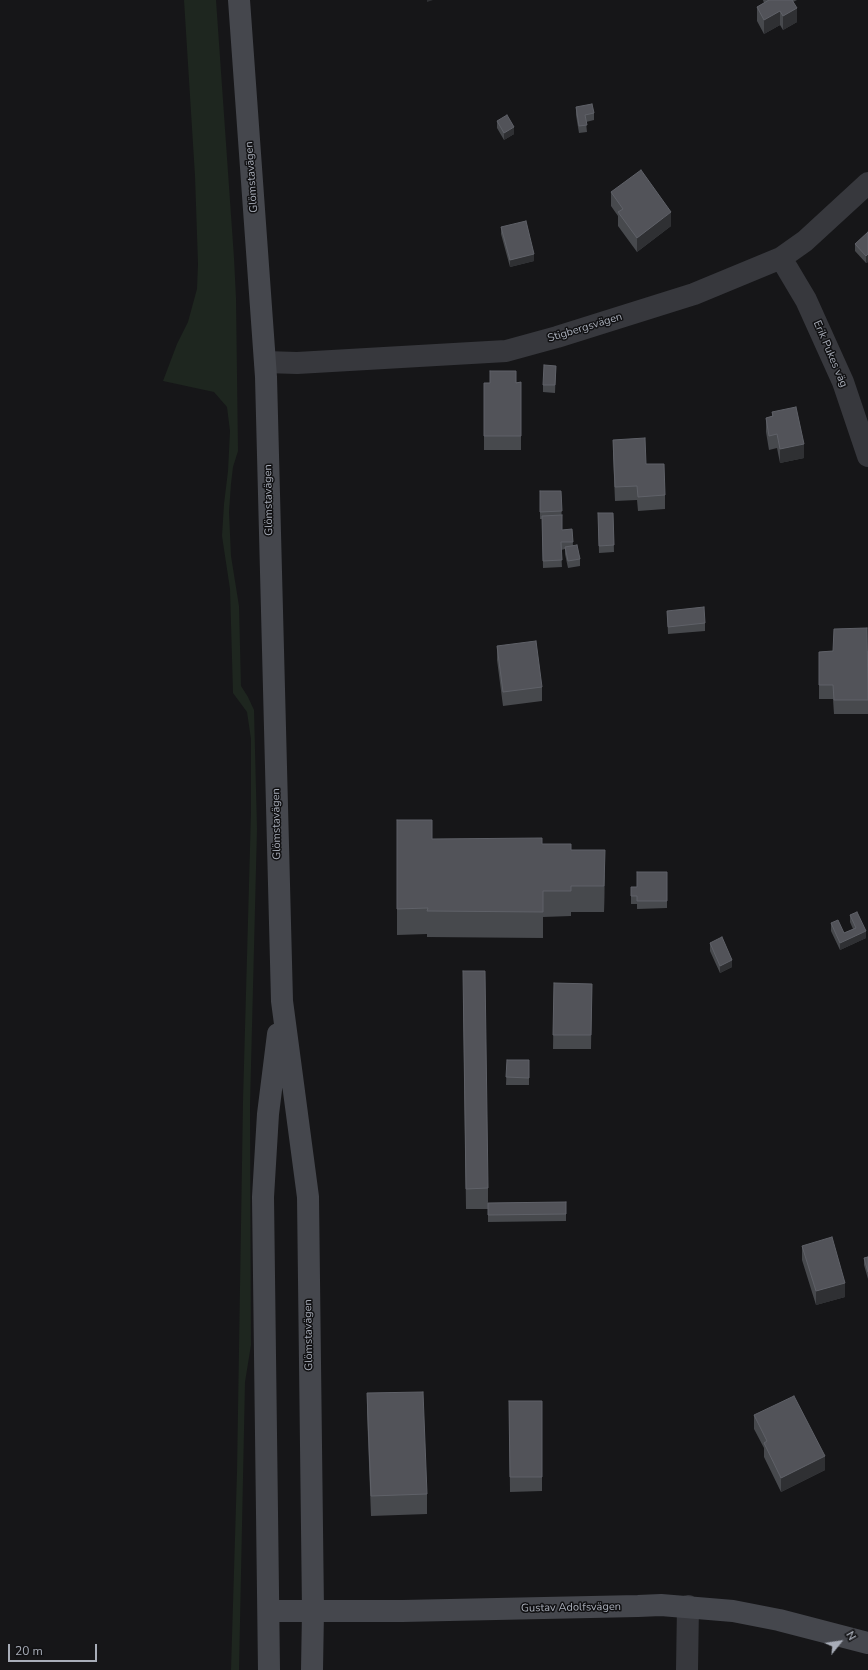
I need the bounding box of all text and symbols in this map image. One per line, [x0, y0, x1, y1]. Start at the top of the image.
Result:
street label: Glömstavägen [243, 141, 261, 213]
street label: Stigbergsvägen [546, 310, 624, 346]
street label: Erik Pukes väg [810, 319, 850, 389]
street label: Glömstavägen [262, 464, 276, 536]
street label: Glömstavägen [270, 788, 284, 860]
street label: Glömstavägen [302, 1299, 316, 1371]
street label: Gustav Adolfsvägen [521, 1601, 621, 1615]
north arrow [820, 1622, 860, 1662]
text: N [842, 1628, 859, 1643]
scale bar [10, 1636, 99, 1662]
text: 20 m [15, 1643, 43, 1659]

